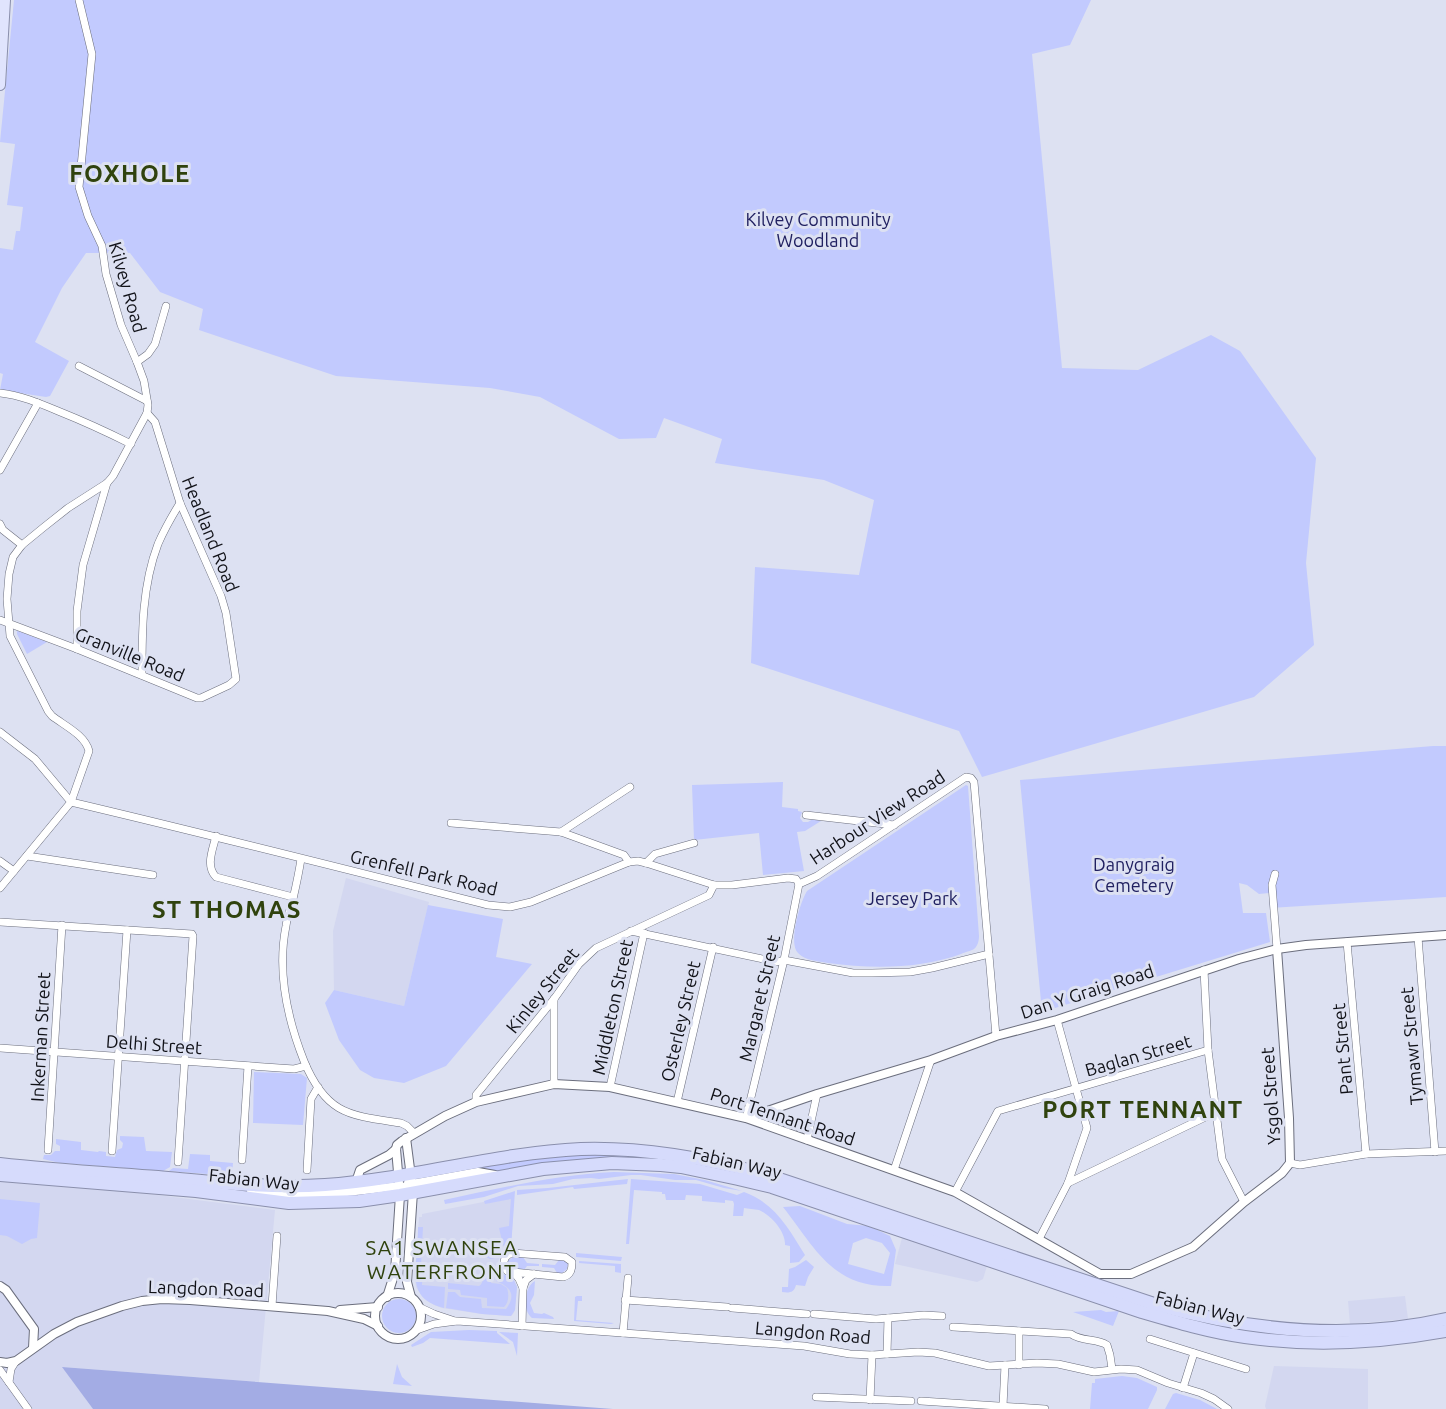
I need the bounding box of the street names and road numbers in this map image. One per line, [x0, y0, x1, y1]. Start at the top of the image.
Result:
street label: Kilvey Road [106, 239, 150, 335]
street label: Headland Road [179, 473, 243, 595]
street label: Granville Road [72, 623, 188, 685]
street label: Harbour View Road [806, 766, 948, 868]
street label: Grenfell Park Road [348, 845, 500, 899]
street label: Margaret Street [735, 933, 783, 1063]
street label: Middleton Street [588, 937, 636, 1077]
street label: Kinley Street [502, 943, 582, 1037]
street label: Osterley Street [656, 959, 704, 1083]
street label: Dan Y Graig Road [1018, 960, 1156, 1022]
street label: Inkerman Street [27, 972, 53, 1102]
street label: Tymawr Street [1396, 986, 1426, 1106]
street label: Pant Street [1328, 1003, 1356, 1095]
street label: Baglan Street [1083, 1030, 1193, 1080]
street label: Delhi Street [105, 1031, 203, 1057]
street label: Ysgol Street [1257, 1046, 1283, 1146]
street label: Port Tennant Road [708, 1083, 858, 1149]
street label: Fabian Way [691, 1142, 784, 1182]
street label: Fabian Way [208, 1164, 301, 1194]
street label: Langdon Road [148, 1276, 264, 1300]
street label: Fabian Way [1154, 1286, 1247, 1328]
street label: Langdon Road [754, 1317, 872, 1347]

